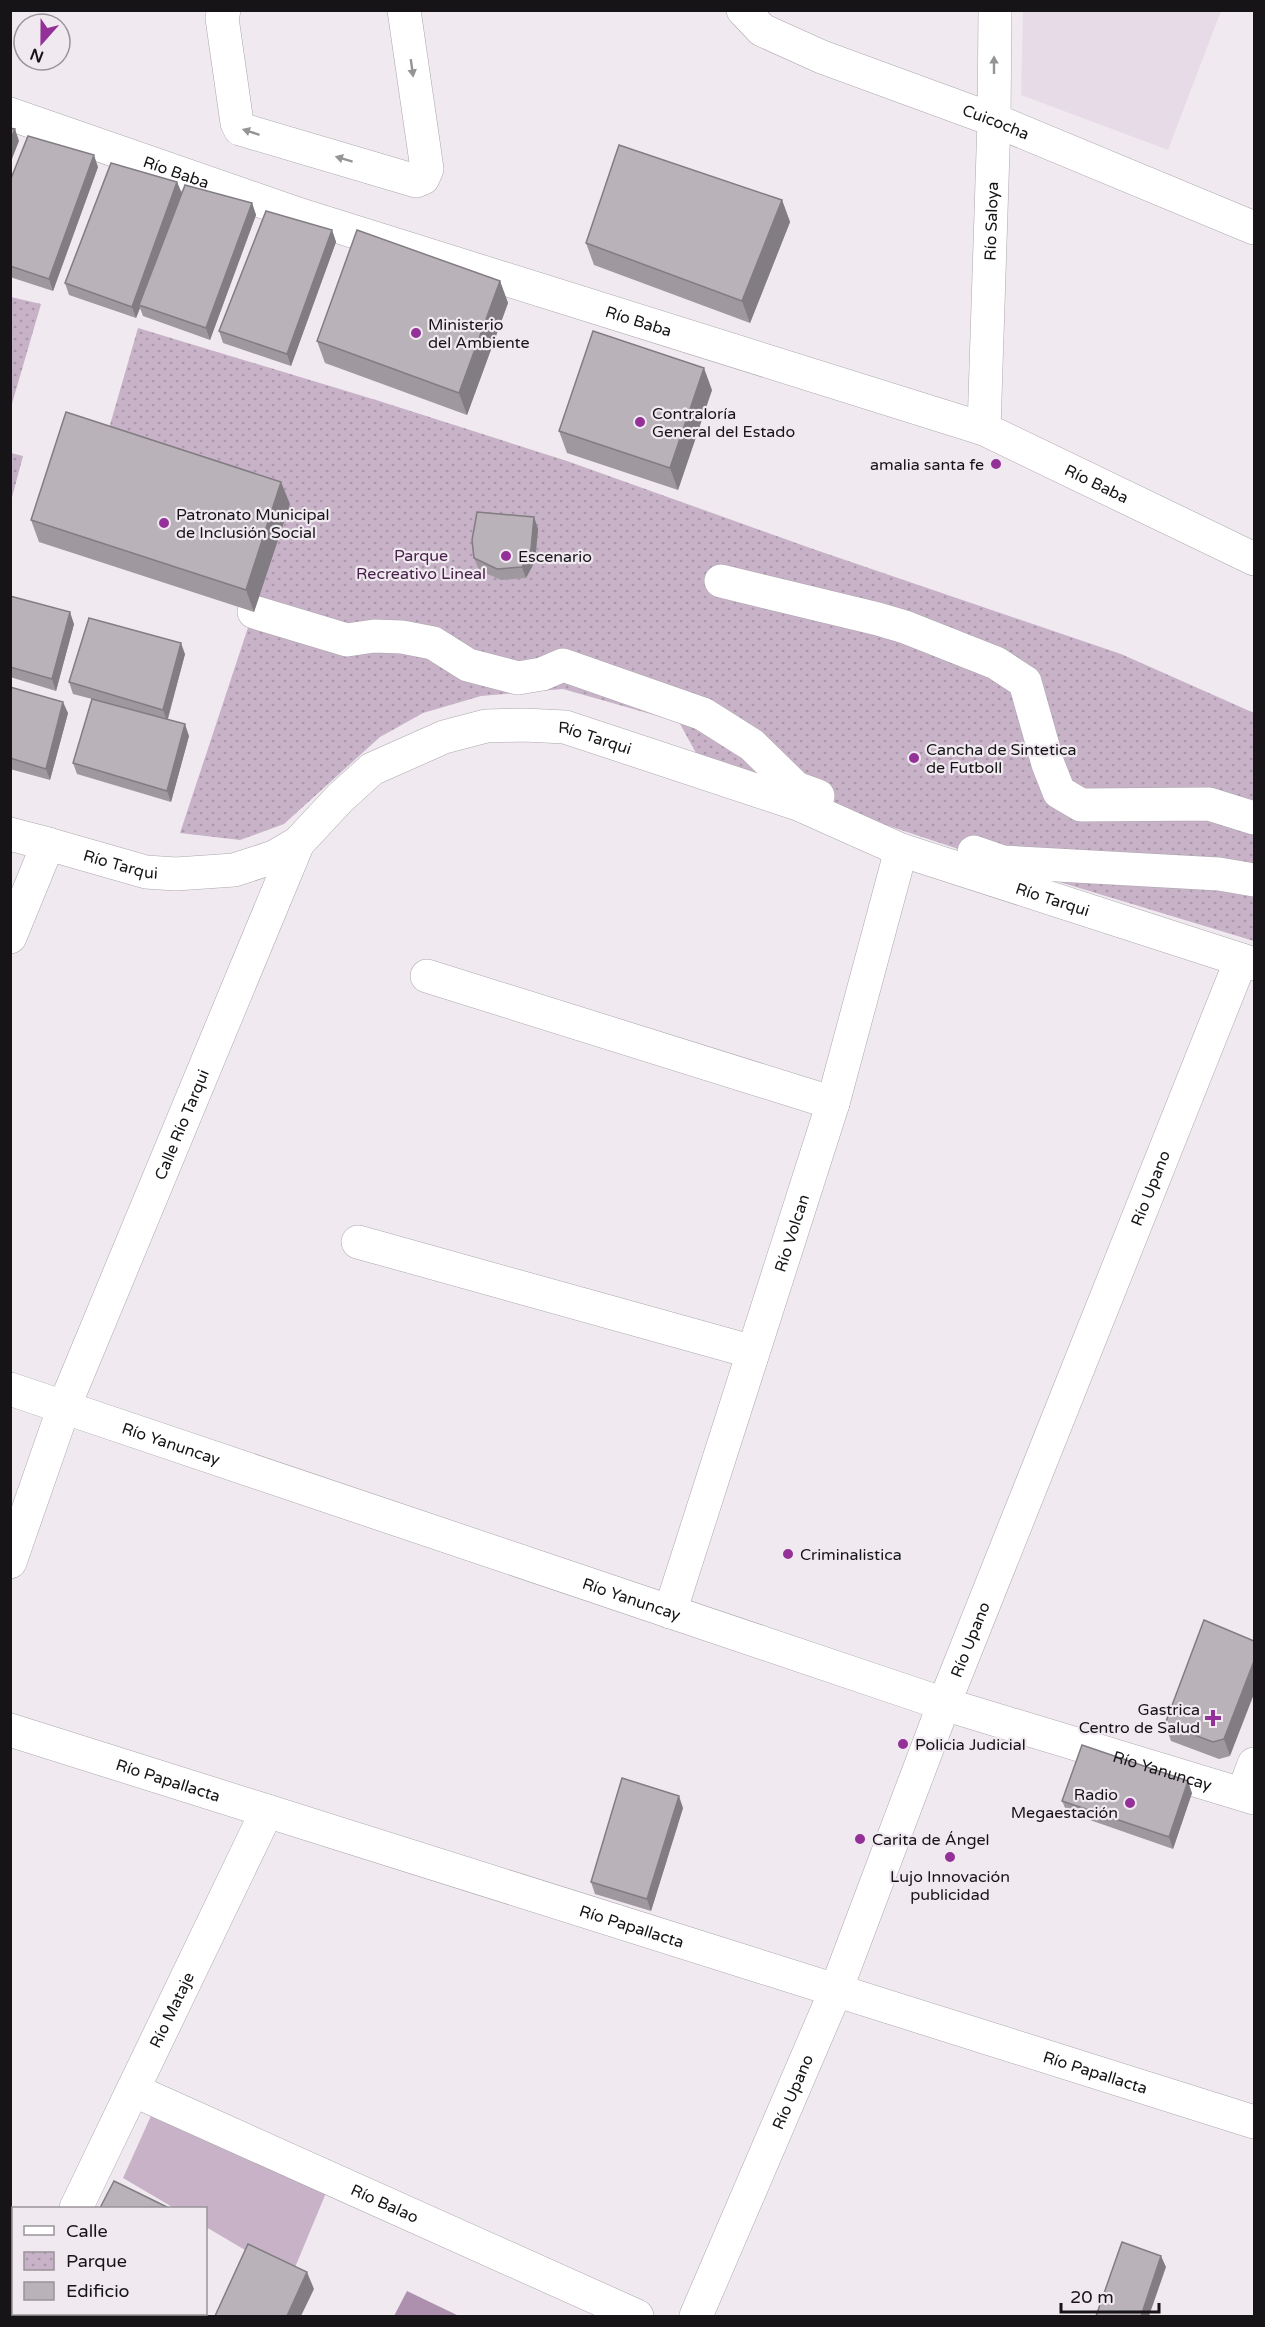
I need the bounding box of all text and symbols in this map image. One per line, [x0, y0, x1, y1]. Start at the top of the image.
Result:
north arrow [12, 12, 72, 72]
text: N [27, 43, 47, 67]
one-way arrow [990, 56, 999, 75]
one-way arrow [408, 59, 417, 78]
street label: Cuicocha [960, 100, 1032, 145]
one-way arrow [242, 127, 260, 137]
street label: Río Baba [140, 152, 212, 193]
one-way arrow [335, 154, 353, 163]
street label: Río Saloya [980, 181, 1003, 261]
street label: Río Baba [603, 302, 674, 342]
place label: Ministerio del Ambiente [428, 315, 530, 353]
marker: Ministerio del Ambiente [409, 326, 423, 340]
place label: Contraloría General del Estado [652, 404, 795, 442]
marker: Contraloría General del Estado [633, 415, 647, 429]
place label: amalia santa fe [870, 455, 984, 475]
marker: amalia santa fe [989, 457, 1003, 471]
street label: Río Baba [1061, 460, 1132, 508]
place label: Patronato Municipal de Inclusión Social [176, 505, 330, 543]
marker: Patronato Municipal de Inclusión Social [157, 516, 171, 530]
park label: Parque Recreativo Lineal [356, 546, 486, 584]
place label: Escenario [518, 547, 592, 567]
marker: Escenario [499, 549, 513, 563]
street label: Río Tarqui [558, 718, 634, 759]
place label: Cancha de Sintetica de Futboll [926, 740, 1077, 778]
marker: Cancha de Sintetica de Futboll [907, 751, 921, 765]
street label: Río Tarqui [81, 846, 158, 884]
street label: Río Tarqui [1013, 879, 1092, 921]
street label: Calle Río Tarqui [150, 1067, 214, 1183]
street label: Río Upano [1127, 1148, 1175, 1229]
street label: Río Volcan [771, 1192, 814, 1275]
street label: Río Yanuncay [119, 1418, 223, 1470]
place label: Criminalistica [800, 1545, 902, 1565]
marker: Criminalistica [781, 1547, 795, 1561]
street label: Río Yanuncay [580, 1574, 683, 1626]
street label: Río Upano [947, 1599, 995, 1681]
place label: Gastrica Centro de Salud [1079, 1700, 1200, 1738]
marker: Gastrica Centro de Salud [1204, 1709, 1222, 1727]
place label: Policia Judicial [915, 1735, 1026, 1755]
marker: Policia Judicial [896, 1737, 910, 1751]
street label: Río Yanuncay [1110, 1747, 1214, 1796]
street label: Río Papallacta [113, 1755, 223, 1807]
place label: Radio Megaestación [1011, 1785, 1118, 1823]
marker: Radio Megaestación [1123, 1796, 1137, 1810]
place label: Carita de Ángel [872, 1830, 990, 1850]
marker: Carita de Ángel [853, 1832, 867, 1846]
marker: Lujo Innovación publicidad [943, 1850, 957, 1864]
place label: Lujo Innovación publicidad [890, 1867, 1010, 1905]
street label: Río Papallacta [577, 1901, 686, 1953]
street label: Río Mataje [146, 1969, 199, 2051]
street label: Río Papallacta [1040, 2047, 1150, 2099]
street label: Río Upano [768, 2052, 818, 2133]
street label: Río Balao [347, 2180, 421, 2228]
legend [12, 2207, 207, 2315]
text: Calle [66, 2220, 108, 2242]
text: Parque [66, 2250, 127, 2272]
scale bar [1061, 2276, 1158, 2314]
text: Edificio [66, 2280, 130, 2302]
text: 20 m [1070, 2286, 1114, 2308]

